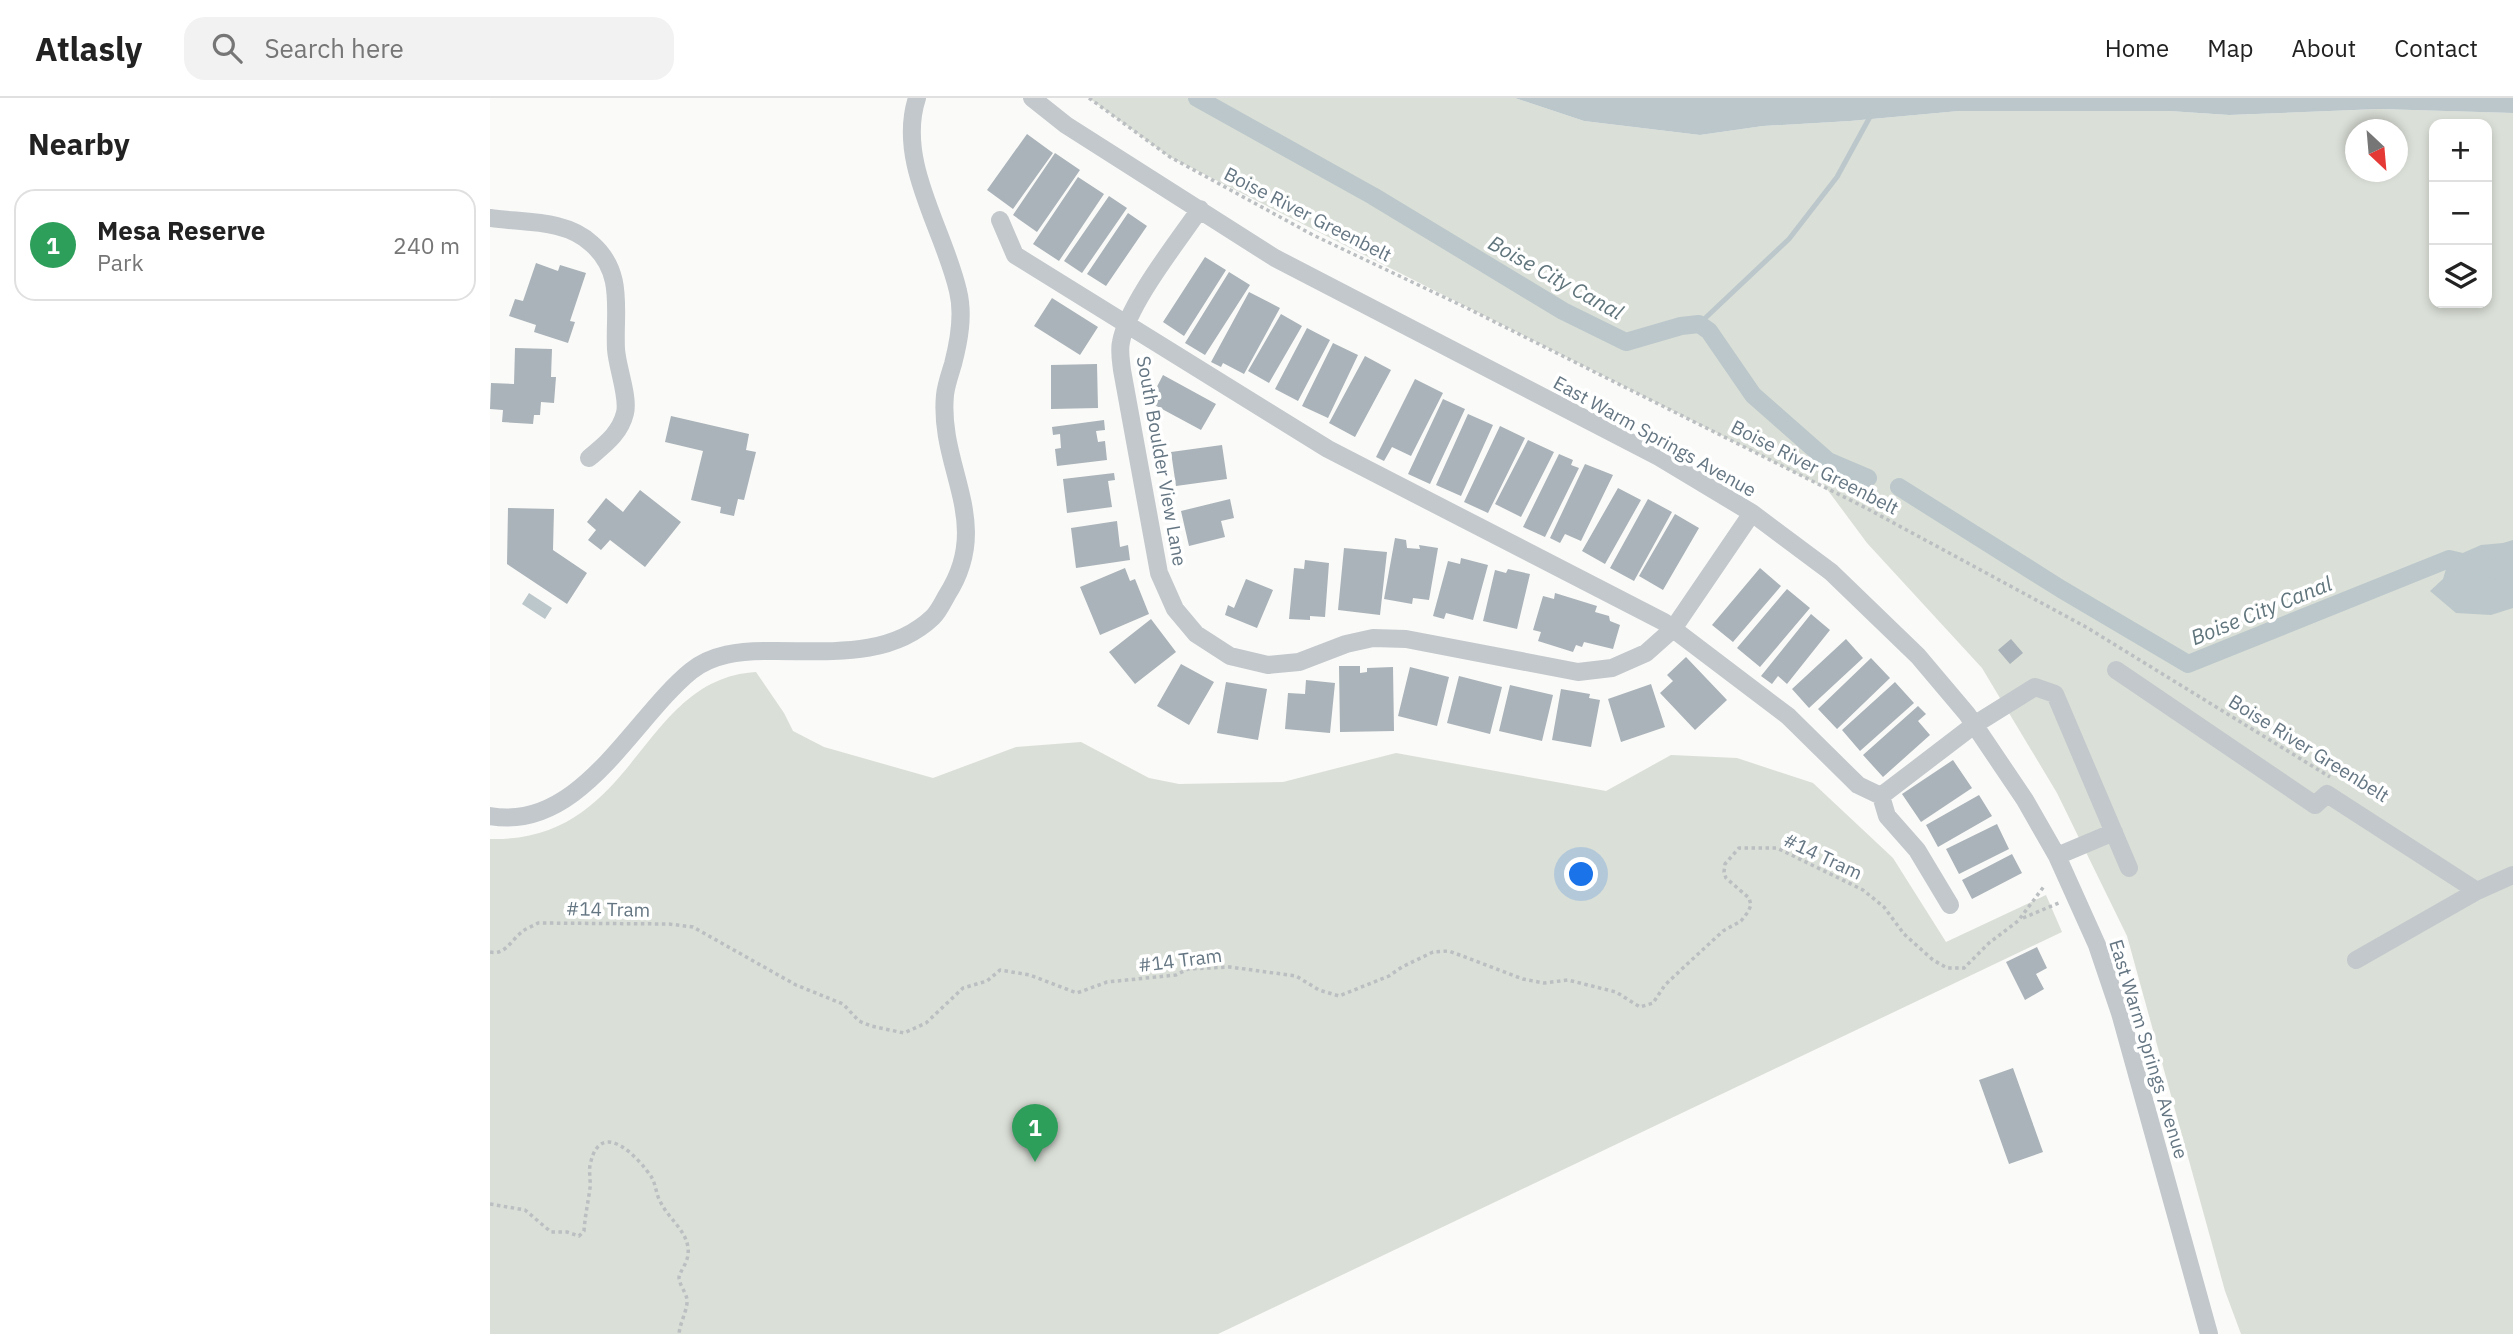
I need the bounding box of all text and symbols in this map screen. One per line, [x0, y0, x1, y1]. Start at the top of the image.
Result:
search box [184, 17, 674, 80]
text: Atlasly [35, 27, 142, 70]
icon: search [208, 29, 246, 67]
text: Search here [264, 31, 404, 65]
text: Home [2105, 32, 2169, 64]
text: Map [2207, 32, 2253, 64]
text: About [2291, 32, 2356, 64]
text: Contact [2394, 32, 2478, 64]
north arrow [2345, 119, 2408, 182]
map controls [2429, 119, 2492, 308]
button: + [2429, 119, 2492, 182]
text: Nearby [28, 124, 130, 163]
street label: Boise River Greenbelt [1220, 161, 1396, 267]
button: − [2429, 182, 2492, 245]
text: Mesa Reserve [97, 213, 265, 247]
water label: Boise City Canal [1484, 228, 1629, 326]
text: 1 [46, 230, 60, 260]
text: 240 m [393, 230, 460, 260]
button: layers [2429, 245, 2492, 308]
text: Park [97, 247, 144, 277]
street label: South Boulder View Lane [1132, 354, 1192, 568]
street label: East Warm Springs Avenue [1549, 370, 1761, 502]
street label: Boise River Greenbelt [1727, 414, 1903, 520]
water label: Boise City Canal [2186, 569, 2336, 651]
street label: Boise River Greenbelt [2224, 689, 2394, 807]
street label: #14 Tram [1780, 827, 1866, 885]
your location [1564, 857, 1598, 891]
street label: #14 Tram [566, 896, 650, 922]
street label: East Warm Springs Avenue [2104, 936, 2194, 1162]
street label: #14 Tram [1137, 943, 1223, 977]
pin: 1 [1012, 1104, 1058, 1162]

